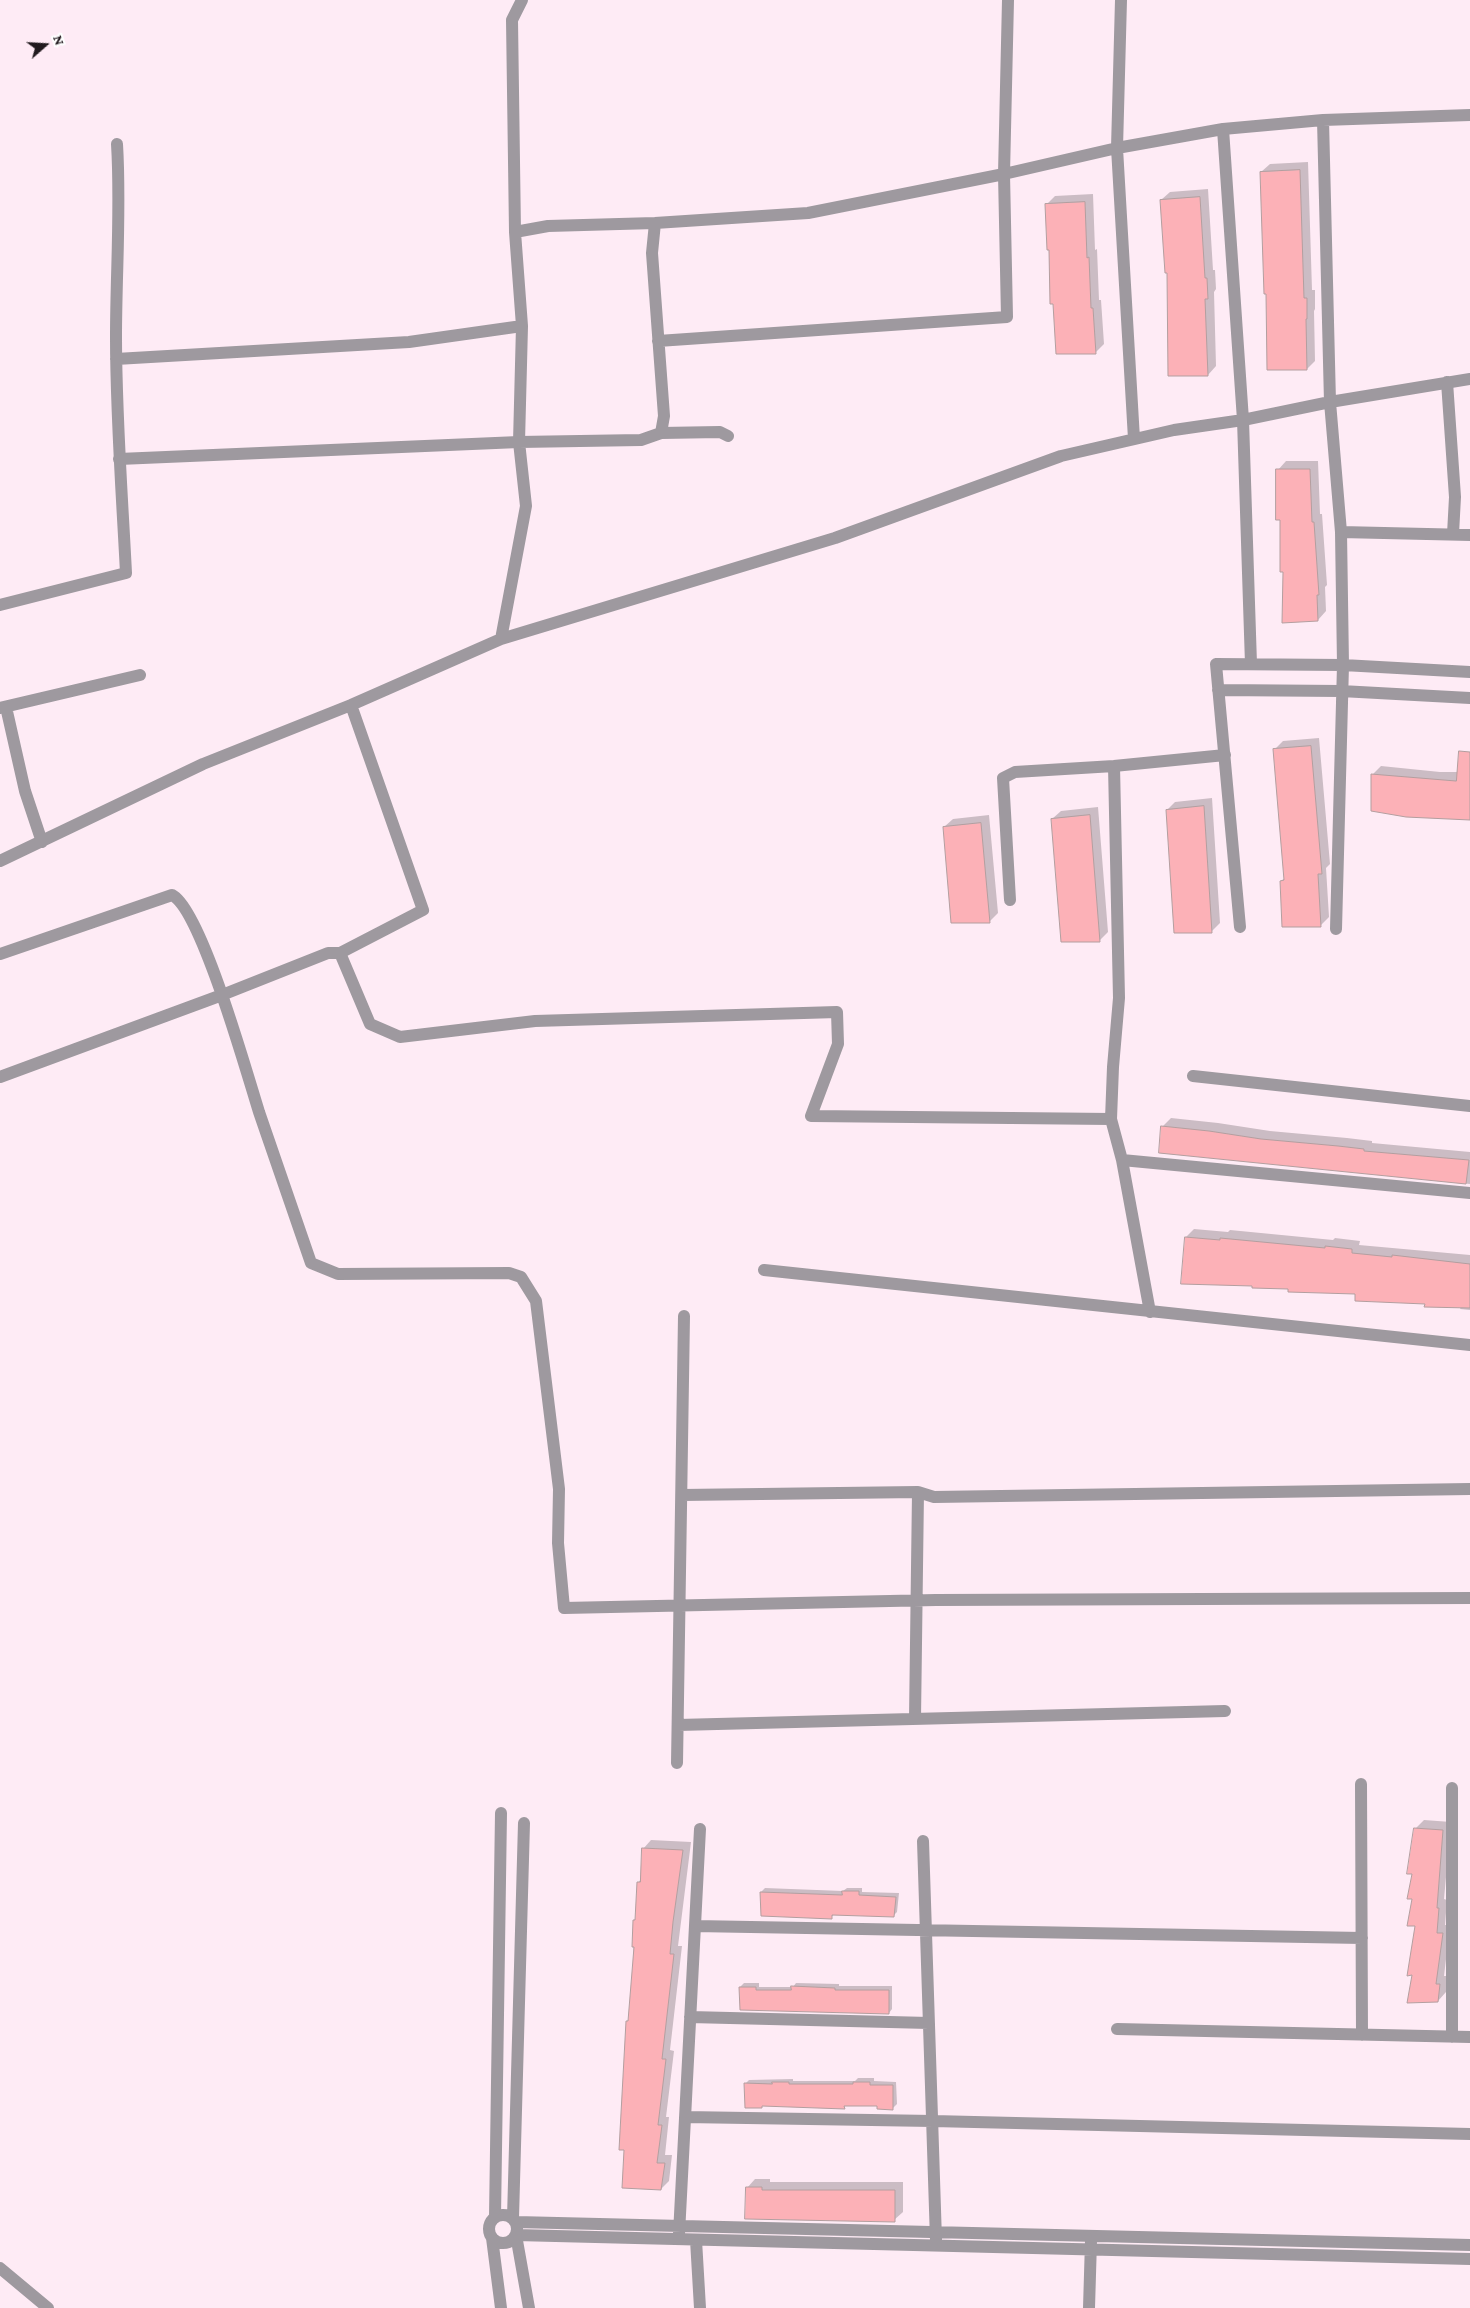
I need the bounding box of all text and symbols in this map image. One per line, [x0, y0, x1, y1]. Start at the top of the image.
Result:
north arrow [20, 20, 70, 70]
text: N [50, 33, 68, 47]

